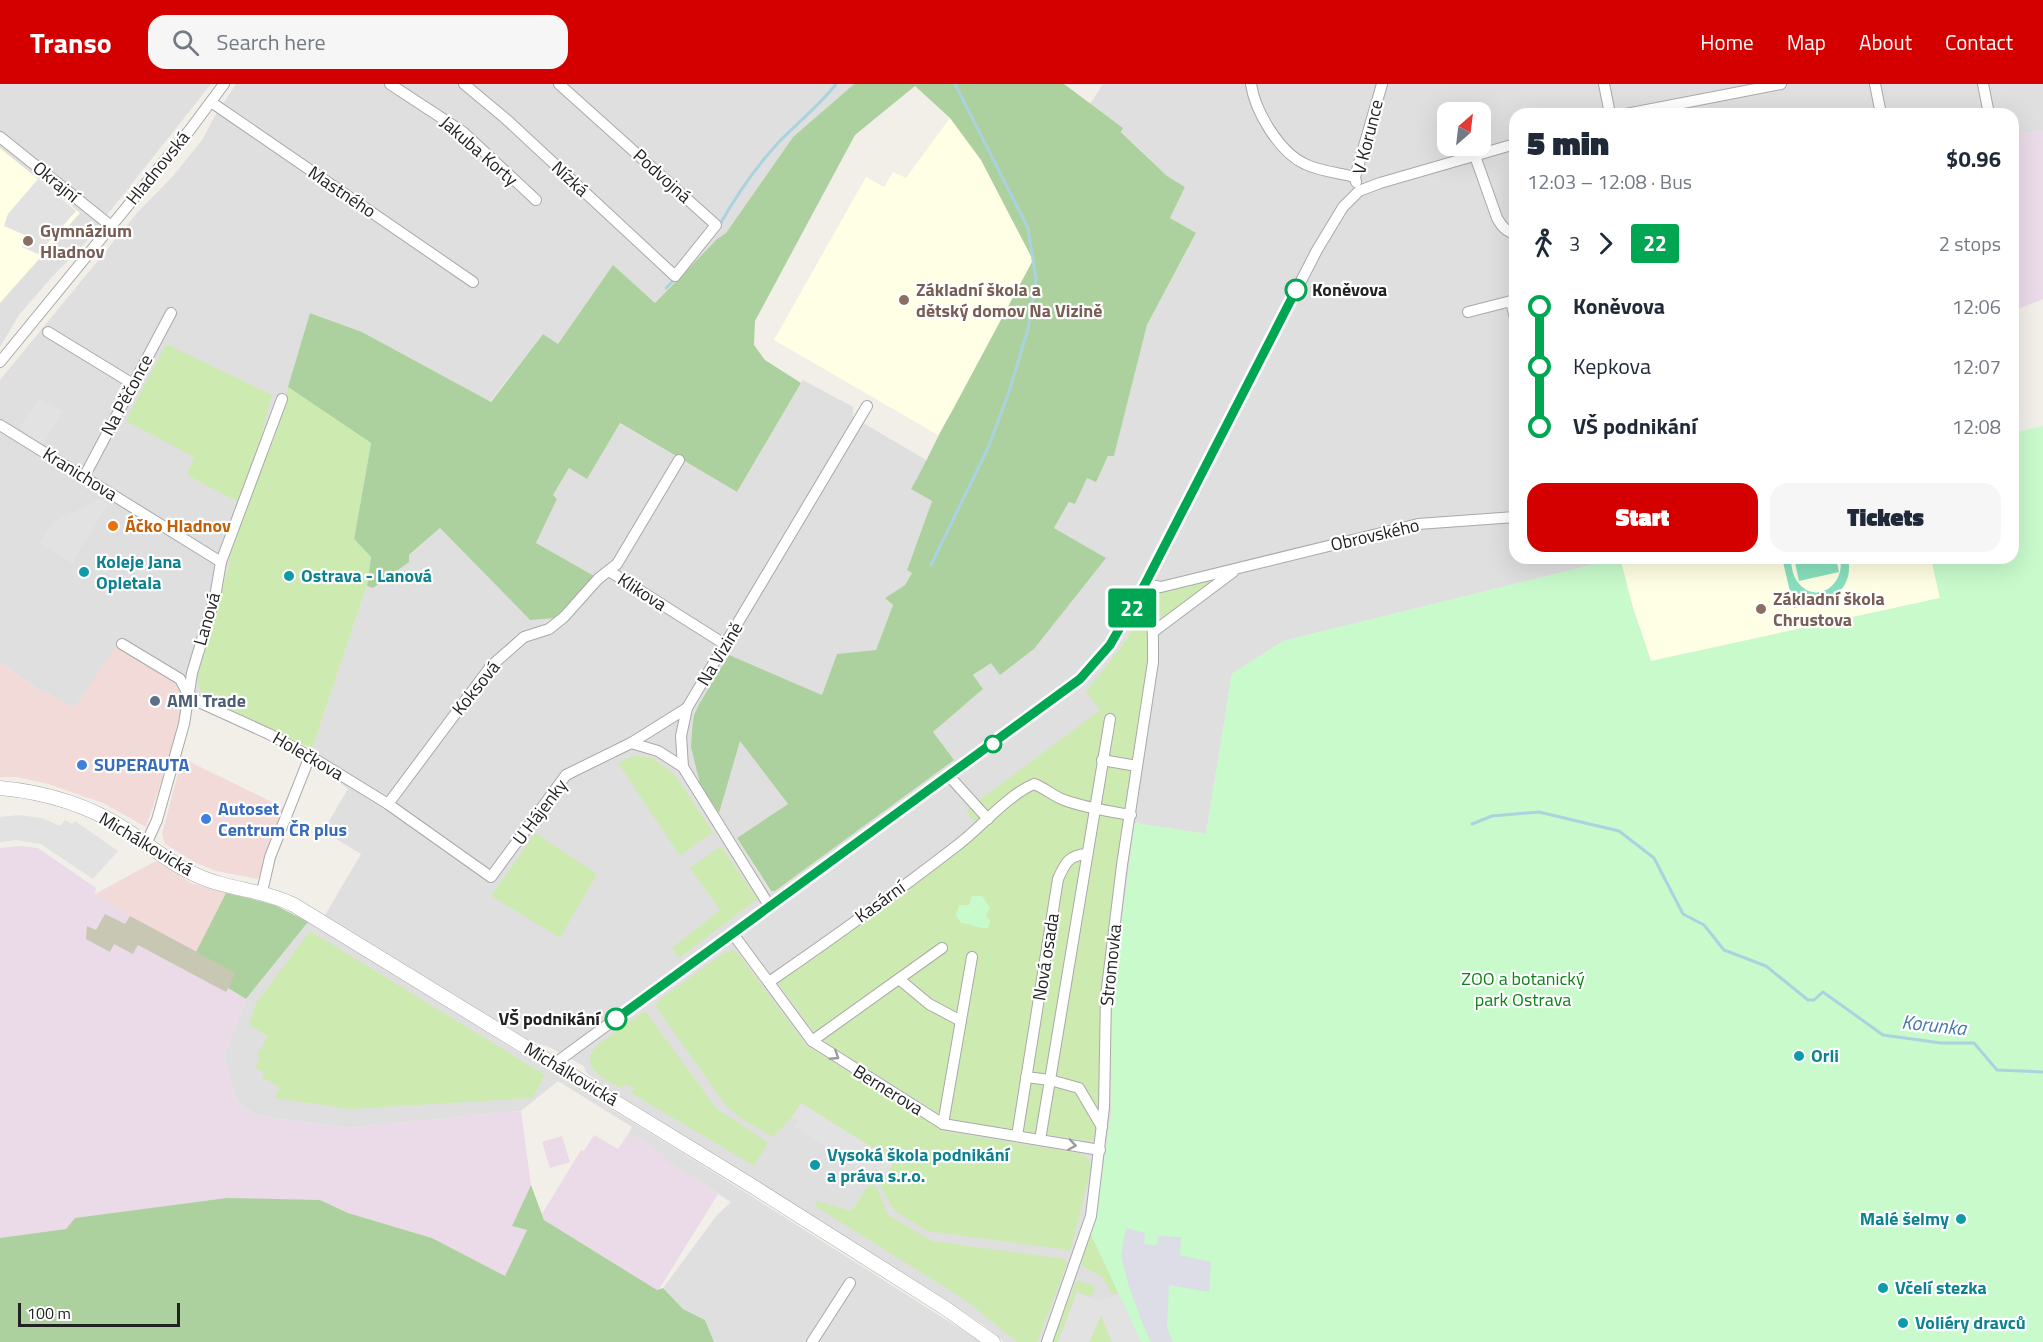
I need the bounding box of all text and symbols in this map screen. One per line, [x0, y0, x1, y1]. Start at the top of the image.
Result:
search box [148, 15, 568, 69]
text: Transo [30, 21, 112, 64]
text: Search here [217, 25, 326, 59]
icon: search [169, 26, 202, 59]
text: Home [1700, 26, 1754, 58]
text: Map [1787, 26, 1826, 58]
text: About [1859, 26, 1912, 58]
text: Contact [1945, 26, 2013, 58]
street label: V Korunce [1345, 97, 1390, 177]
north arrow [1437, 102, 1491, 156]
map controls [1437, 102, 1491, 156]
street label: Jakuba Korty [434, 109, 524, 192]
text: 5 min [1527, 118, 1609, 168]
street label: Hladnovská [119, 125, 196, 211]
street label: Podvojná [627, 142, 697, 209]
text: $0.96 [1946, 142, 2001, 176]
street label: Okrajní [27, 154, 87, 210]
street label: Nízká [546, 154, 595, 203]
street label: Mastného [303, 159, 382, 224]
text: 12:03 – 12:08 · Bus [1527, 166, 1692, 197]
place label: Gymnázium Hladnov [40, 217, 132, 265]
icon: walk [1527, 227, 1560, 260]
icon: forward [1589, 227, 1622, 260]
text: 22 [1643, 227, 1667, 259]
text: 3 [1569, 228, 1580, 259]
text: 2 stops [1939, 228, 2001, 259]
marker: Gymnázium Hladnov [21, 234, 35, 248]
place label: Základní škola a dětský domov Na Vizině [916, 276, 1102, 324]
place label: Koněvova [1312, 276, 1387, 303]
marker: Koněvova [1285, 279, 1307, 301]
text: Koněvova [1573, 289, 1665, 323]
text: 12:06 [1952, 291, 2001, 322]
marker: Základní škola a dětský domov Na Vizině [897, 293, 911, 307]
street label: Na Pěčonce [94, 349, 159, 440]
text: Kepkova [1573, 349, 1651, 383]
text: 12:07 [1952, 351, 2001, 382]
text: VŠ podnikání [1573, 409, 1697, 443]
text: 12:08 [1952, 411, 2001, 442]
street label: Kranichova [38, 440, 123, 507]
button: Start [1527, 483, 1758, 552]
button: Tickets [1770, 483, 2001, 552]
street label: Obrovského [1328, 511, 1422, 558]
place label: Áčko Hladnov [125, 512, 231, 539]
marker: Áčko Hladnov [106, 519, 120, 533]
place label: Koleje Jana Opletala [96, 548, 182, 596]
place label: Ostrava - Lanová [301, 562, 432, 589]
marker: Koleje Jana Opletala [77, 565, 91, 579]
street label: Klikova [612, 566, 672, 618]
marker: Ostrava - Lanová [282, 569, 296, 583]
place label: Základní škola Chrustova [1773, 585, 1885, 633]
line badge: 22 [1105, 588, 1159, 628]
street label: Lanová [186, 589, 227, 649]
text: 22 [1120, 592, 1144, 624]
marker: Základní škola Chrustova [1754, 602, 1768, 616]
street label: Na Vizině [690, 617, 749, 691]
street label: Koksová [445, 655, 506, 721]
place label: AMI Trade [167, 687, 246, 714]
marker: AMI Trade [148, 694, 162, 708]
street label: Holečkova [268, 724, 349, 787]
unlabelled marker [984, 735, 1002, 753]
place label: SUPERAUTA [94, 751, 189, 778]
marker: SUPERAUTA [75, 758, 89, 772]
street label: U Hájenky [506, 773, 574, 850]
place label: Autoset Centrum ČR plus [218, 795, 347, 843]
street label: Michálkovická [94, 805, 198, 882]
marker: Autoset Centrum ČR plus [199, 812, 213, 826]
street label: Kasární [849, 873, 912, 929]
street label: Nová osada [1025, 911, 1066, 1003]
street label: Stromovka [1093, 923, 1128, 1007]
park label: ZOO a botanický park Ostrava [1461, 965, 1585, 1013]
place label: VŠ podnikání [499, 1005, 601, 1032]
water label: Korunka [1900, 1006, 1969, 1043]
marker: VŠ podnikání [605, 1008, 627, 1030]
street label: Michálkovická [519, 1035, 623, 1112]
place label: Orli [1811, 1042, 1839, 1069]
one-way arrow [828, 1049, 839, 1060]
marker: Orli [1792, 1049, 1806, 1063]
street label: Bernerova [848, 1057, 929, 1122]
one-way arrow [1067, 1139, 1076, 1151]
place label: Vysoká škola podnikání a práva s.r.o. [827, 1141, 1011, 1189]
marker: Vysoká škola podnikání a práva s.r.o. [808, 1158, 822, 1172]
place label: Malé šelmy [1860, 1205, 1949, 1232]
marker: Malé šelmy [1954, 1212, 1968, 1226]
place label: Včelí stezka [1895, 1274, 1987, 1301]
marker: Včelí stezka [1876, 1281, 1890, 1295]
scale bar [18, 1300, 180, 1328]
text: 100 m [27, 1301, 71, 1325]
place label: Voliéry dravců [1915, 1309, 2026, 1336]
marker: Voliéry dravců [1896, 1316, 1910, 1330]

